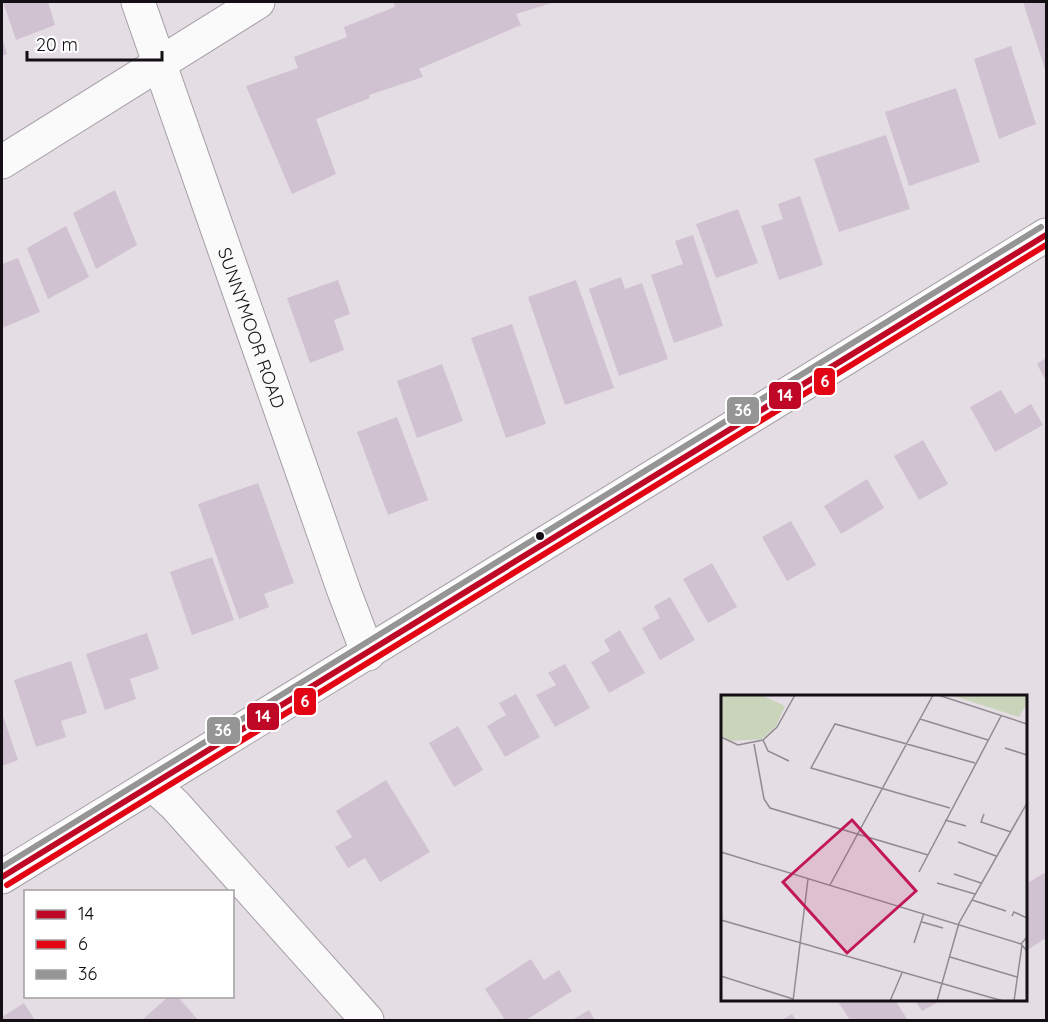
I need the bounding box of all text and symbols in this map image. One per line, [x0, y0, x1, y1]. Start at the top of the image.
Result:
scale bar [27, 24, 162, 62]
text: 20 m [36, 33, 78, 56]
street label: SUNNYMOOR ROAD [213, 244, 291, 411]
line badge: 6 [813, 367, 836, 396]
text: 6 [821, 371, 830, 391]
line badge: 14 [768, 381, 802, 410]
text: 14 [777, 385, 793, 405]
line badge: 36 [726, 396, 760, 425]
text: 36 [734, 400, 752, 420]
unlabelled marker [534, 530, 546, 542]
line badge: 6 [293, 687, 317, 716]
text: 6 [301, 691, 310, 711]
inset map [721, 695, 1027, 1001]
line badge: 14 [246, 702, 280, 731]
text: 14 [255, 706, 271, 726]
line badge: 36 [206, 716, 241, 745]
text: 36 [214, 720, 232, 740]
legend [24, 890, 234, 998]
text: 14 [78, 902, 94, 925]
text: 6 [78, 932, 88, 955]
text: 36 [78, 962, 97, 985]

